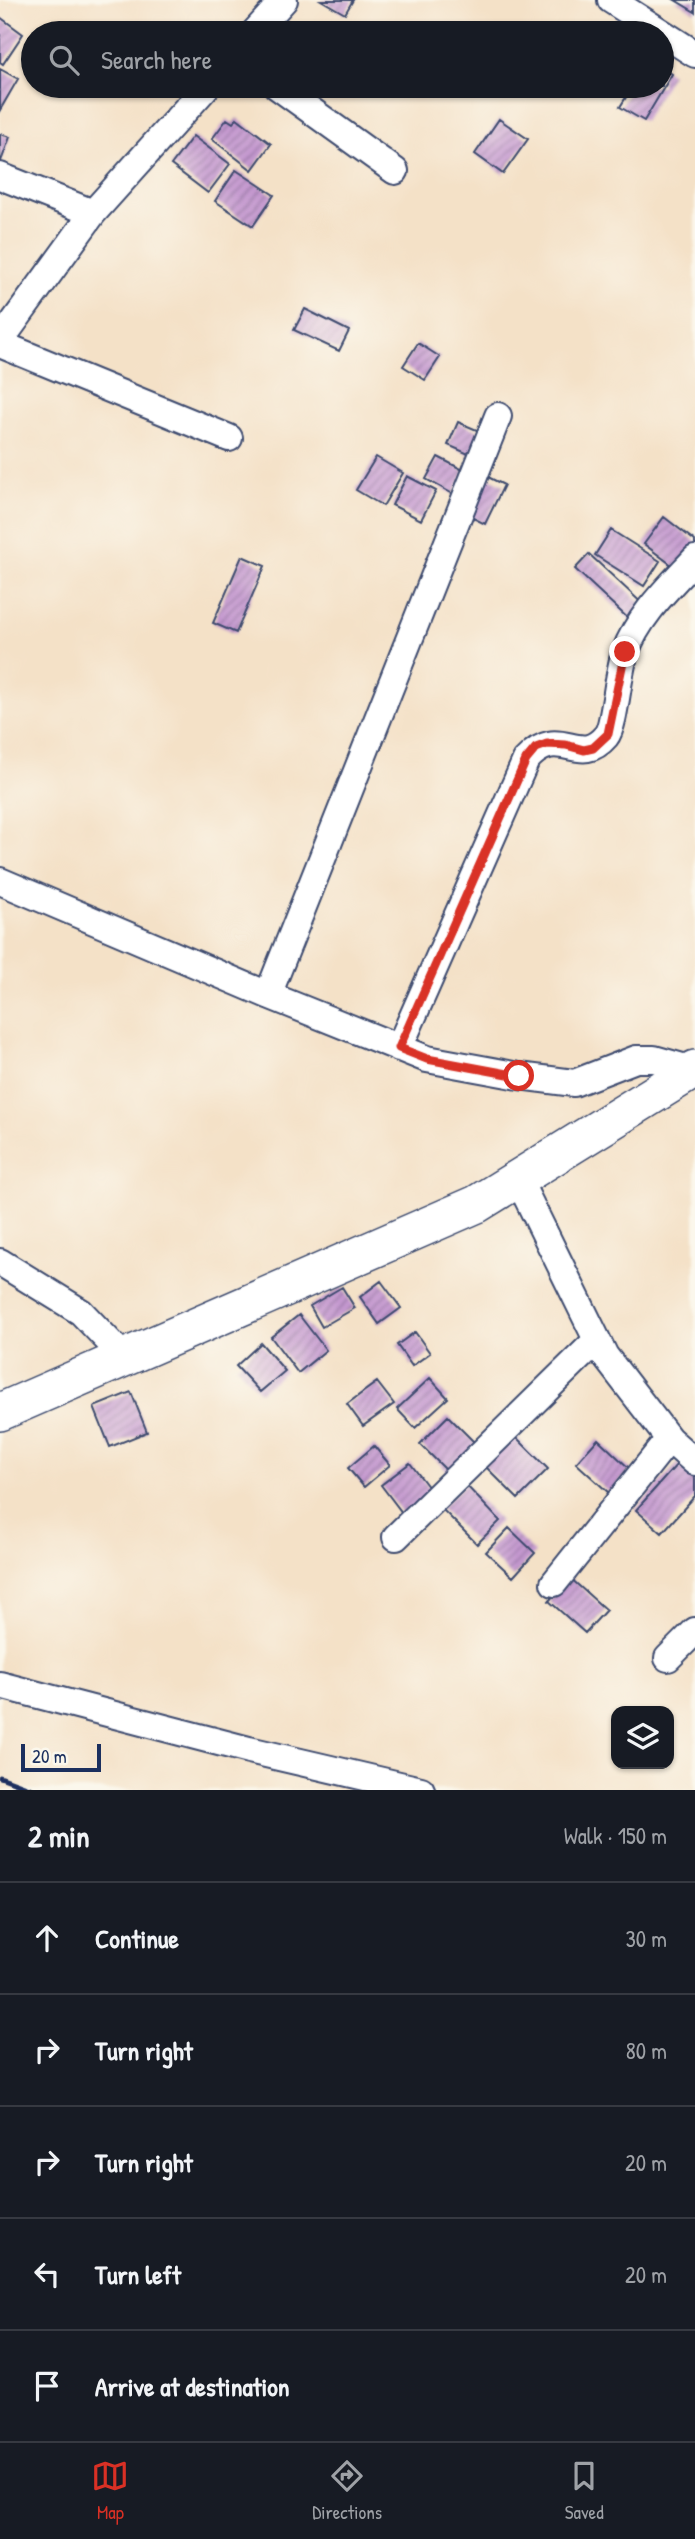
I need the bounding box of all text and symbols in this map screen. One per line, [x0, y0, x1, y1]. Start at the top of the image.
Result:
search box [21, 21, 674, 98]
icon: search [45, 41, 83, 79]
text: Search here [101, 42, 212, 77]
route end [609, 636, 640, 667]
route start [503, 1060, 534, 1091]
map controls [611, 1706, 674, 1769]
button: layers [611, 1706, 674, 1769]
scale bar [21, 1741, 102, 1773]
text: 20 m [32, 1743, 67, 1769]
text: 2 min [28, 1816, 90, 1856]
text: Walk · 150 m [564, 1820, 667, 1851]
icon: ahead [28, 1919, 66, 1957]
text: Continue [95, 1921, 179, 1956]
text: 30 m [625, 1923, 667, 1954]
icon: right [28, 2031, 66, 2069]
text: Turn right [95, 2033, 193, 2068]
text: 80 m [626, 2035, 667, 2066]
icon: right [28, 2143, 66, 2181]
text: Turn right [95, 2145, 193, 2180]
text: 20 m [625, 2147, 667, 2178]
icon: left [28, 2255, 66, 2293]
text: Turn left [95, 2257, 181, 2292]
text: 20 m [625, 2259, 667, 2290]
icon: arrive [28, 2367, 66, 2405]
text: Arrive at destination [95, 2369, 290, 2404]
tab: Map [91, 2457, 129, 2525]
tab: Directions [312, 2457, 382, 2525]
tab: Saved [565, 2457, 604, 2525]

